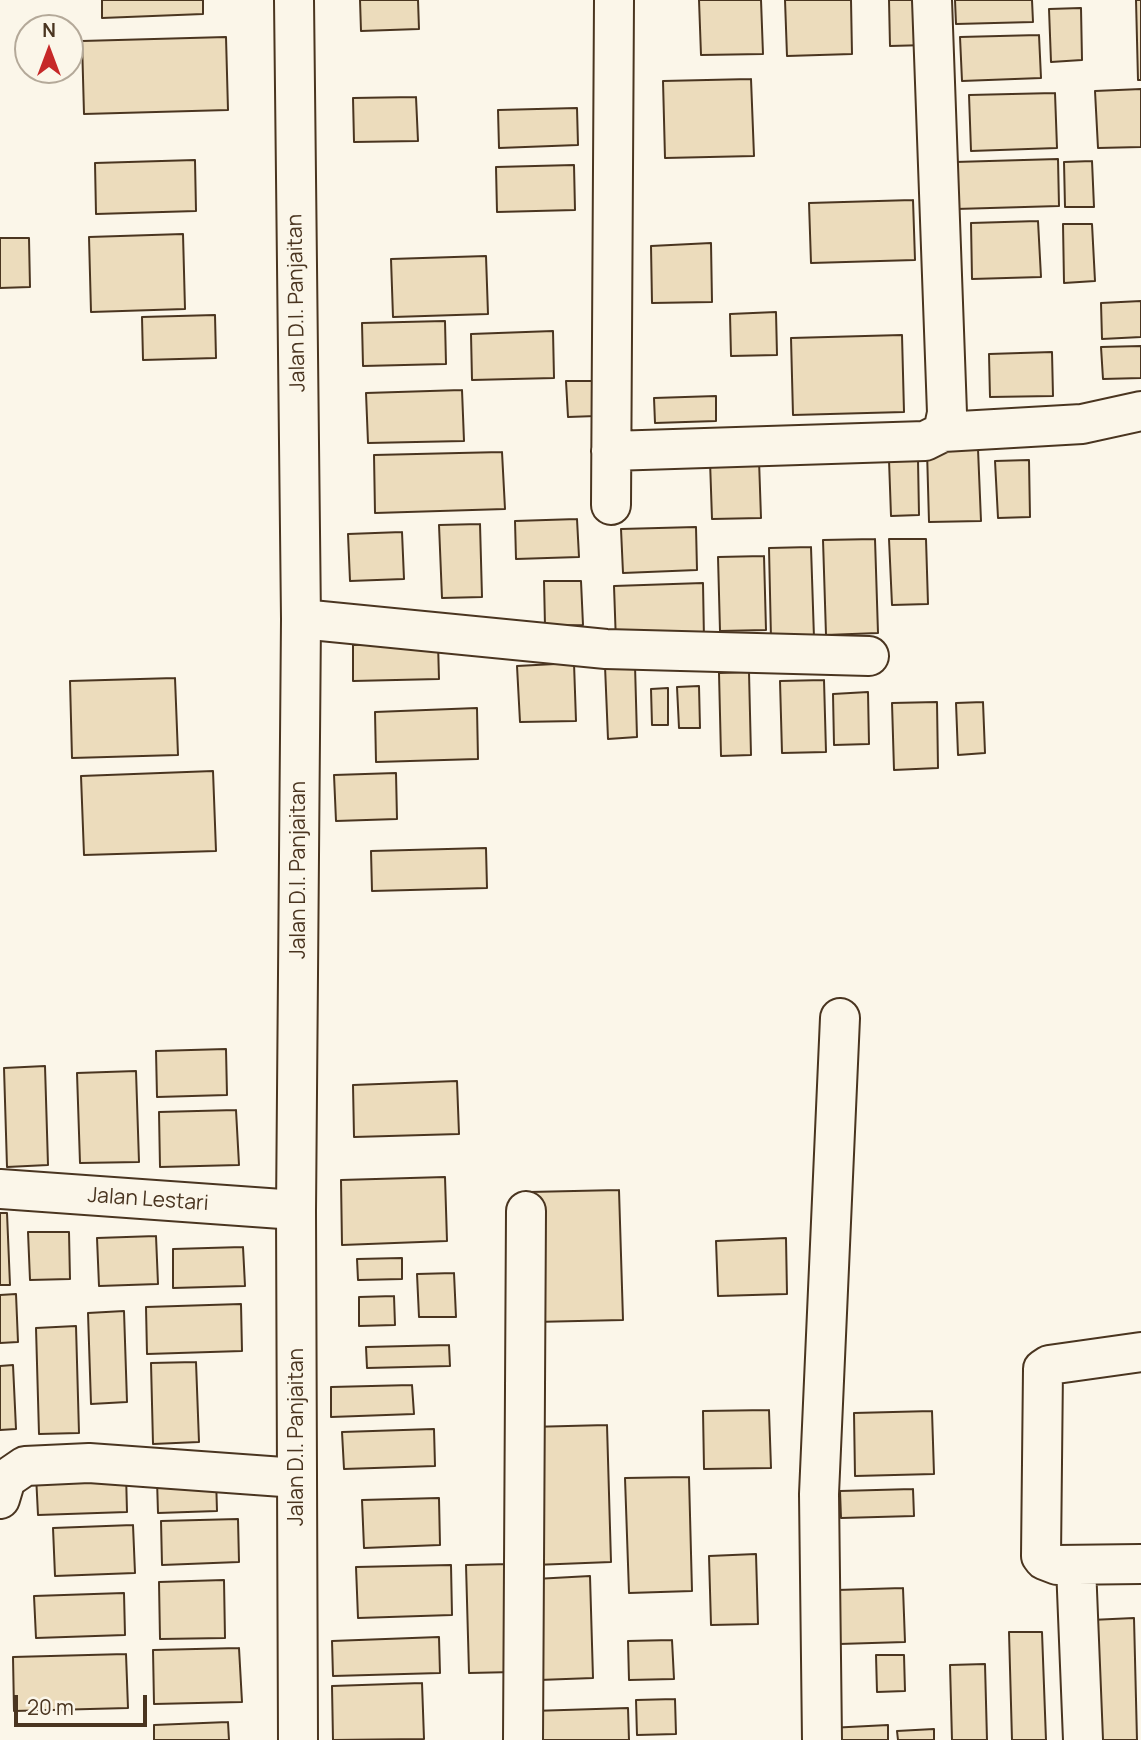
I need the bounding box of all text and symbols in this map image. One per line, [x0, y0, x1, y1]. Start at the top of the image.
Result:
north arrow [14, 14, 84, 84]
text: N [42, 17, 56, 43]
street label: Jalan D.I. Panjaitan [283, 214, 311, 392]
street label: Jalan D.I. Panjaitan [286, 781, 312, 959]
street label: Jalan Lestari [87, 1183, 209, 1217]
street label: Jalan D.I. Panjaitan [284, 1348, 310, 1526]
scale bar [18, 1680, 150, 1724]
text: 20 m [27, 1693, 74, 1721]

